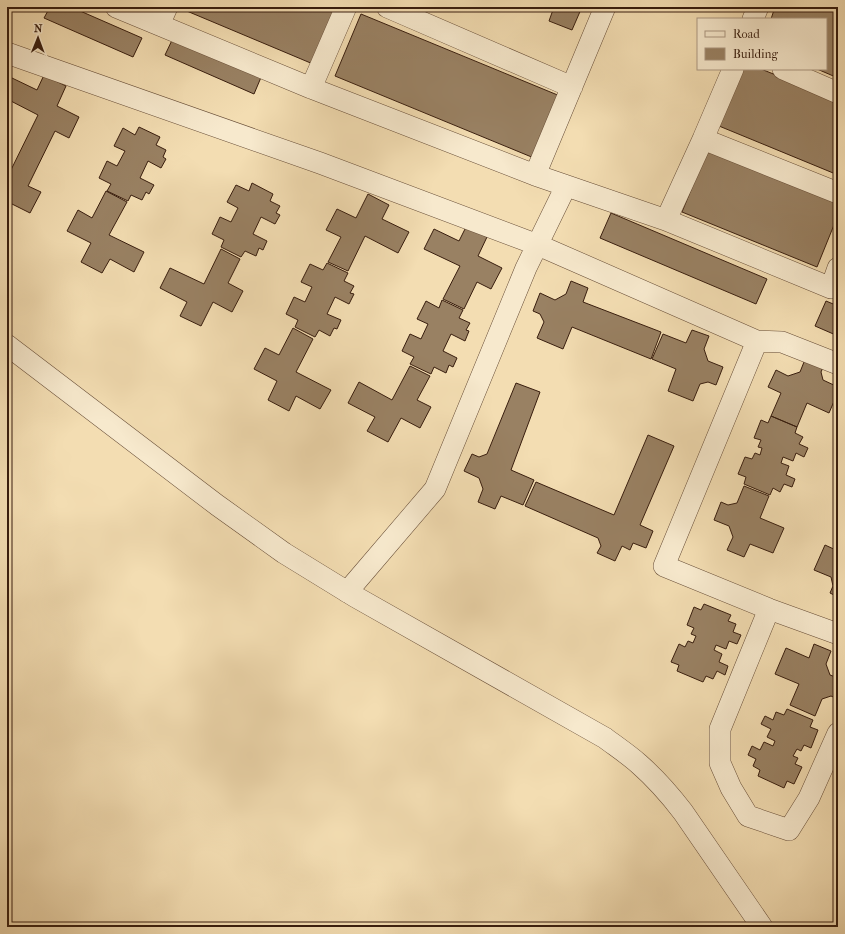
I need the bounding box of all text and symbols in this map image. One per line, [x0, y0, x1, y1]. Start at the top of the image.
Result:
north arrow [18, 18, 58, 58]
legend [697, 18, 827, 70]
text: N [34, 22, 43, 35]
text: Road [733, 27, 760, 41]
text: Building [733, 47, 778, 61]

